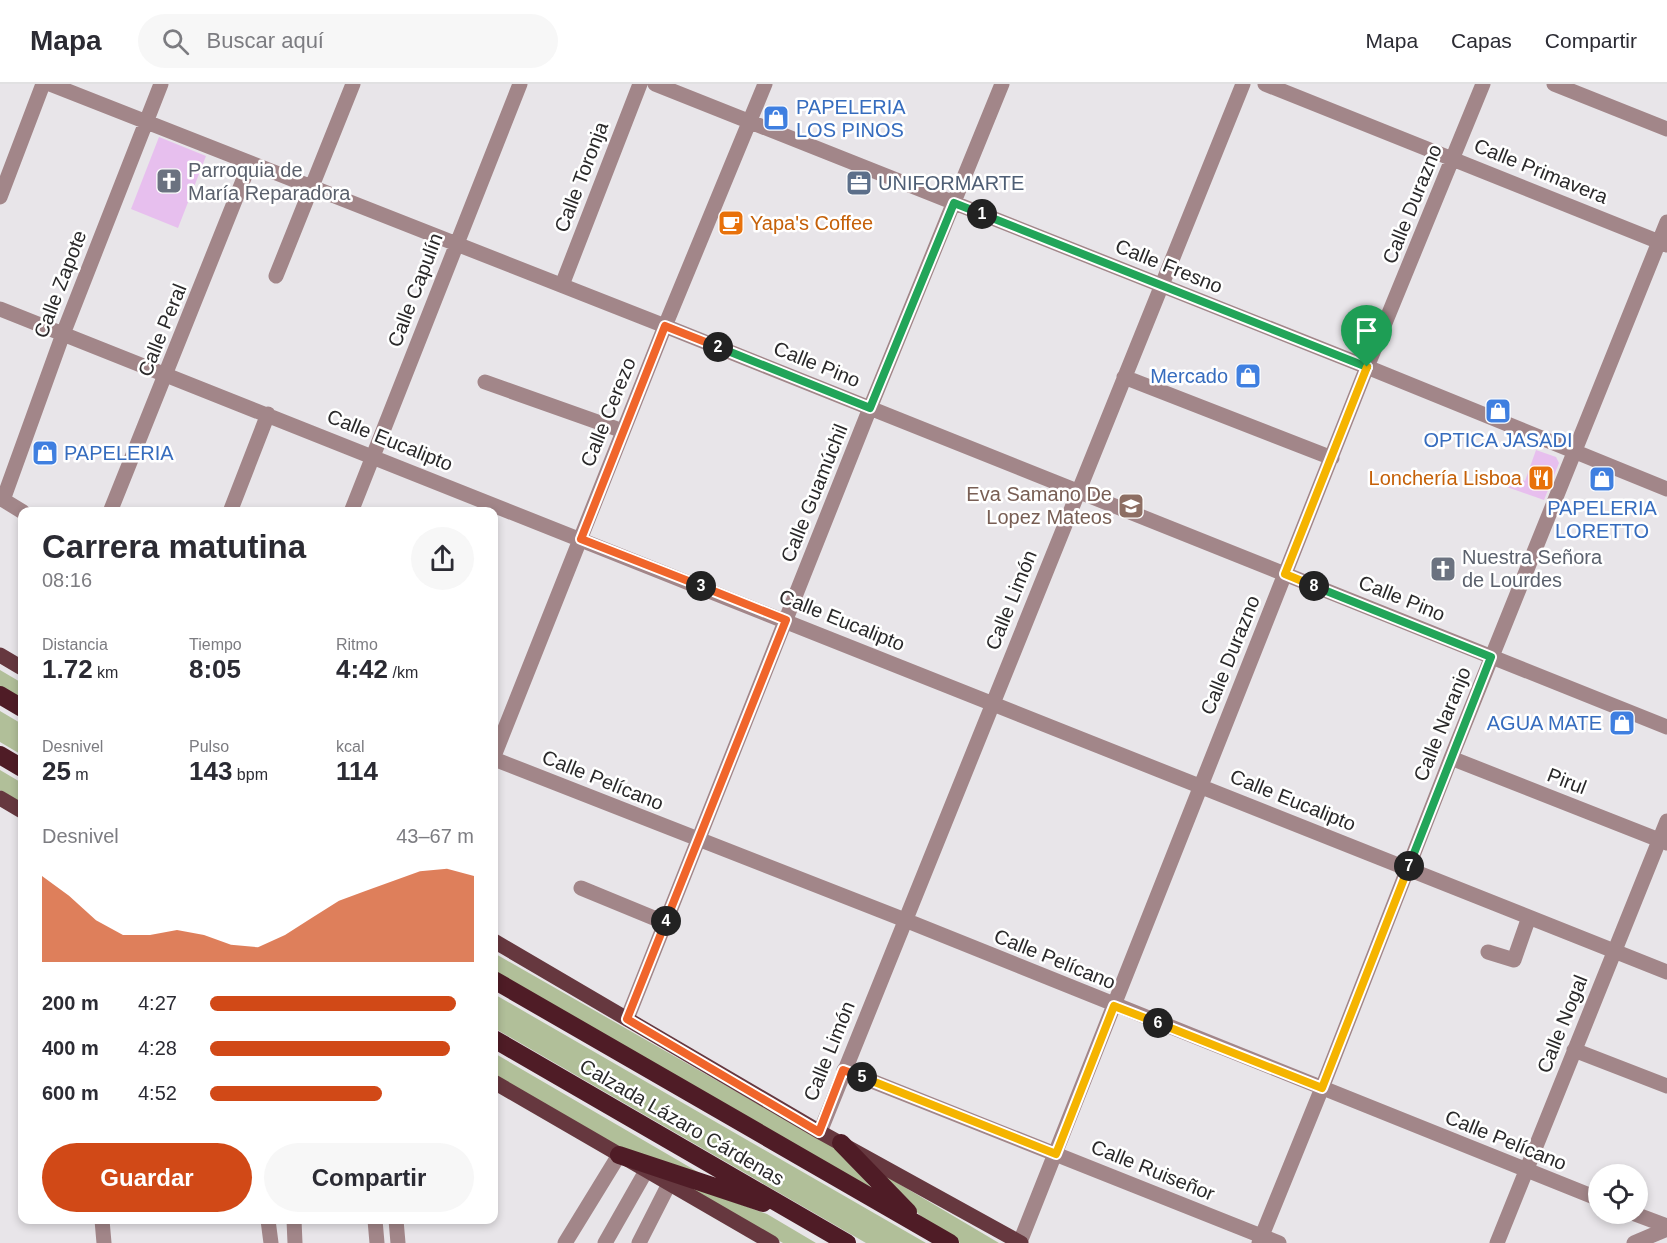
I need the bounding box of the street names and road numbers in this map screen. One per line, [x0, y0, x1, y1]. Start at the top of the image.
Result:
street label: Calle Toronja [550, 118, 612, 235]
street label: Calle Primavera [1471, 134, 1612, 208]
street label: Calle Durazno [1378, 141, 1446, 267]
street label: Calle Zapote [29, 227, 91, 341]
street label: Calle Capulín [383, 230, 447, 350]
street label: Calle Fresno [1112, 235, 1226, 297]
street label: Calle Peral [133, 281, 191, 379]
street label: Calle Pino [771, 337, 863, 391]
street label: Calle Cerezo [576, 354, 640, 470]
street label: Calle Eucalipto [324, 405, 456, 475]
street label: Calle Guamúchil [776, 421, 852, 565]
street label: Calle Limón [981, 547, 1041, 653]
street label: Calle Pino [1356, 571, 1448, 625]
street label: Calle Eucalipto [776, 585, 908, 655]
street label: Calle Durazno [1196, 592, 1264, 718]
street label: Calle Naranjo [1409, 664, 1475, 784]
street label: Calle Pelícano [539, 746, 667, 814]
street label: Pirul [1544, 764, 1590, 798]
street label: Calle Eucalipto [1227, 765, 1359, 835]
street label: Calle Pelícano [991, 925, 1119, 993]
street label: Calle Nogal [1532, 972, 1592, 1076]
street label: Calle Limón [799, 998, 859, 1104]
street label: Calzada Lázaro Cárdenas [576, 1054, 788, 1190]
street label: Calle Pelícano [1442, 1106, 1570, 1174]
street label: Calle Ruiseñor [1088, 1135, 1218, 1205]

